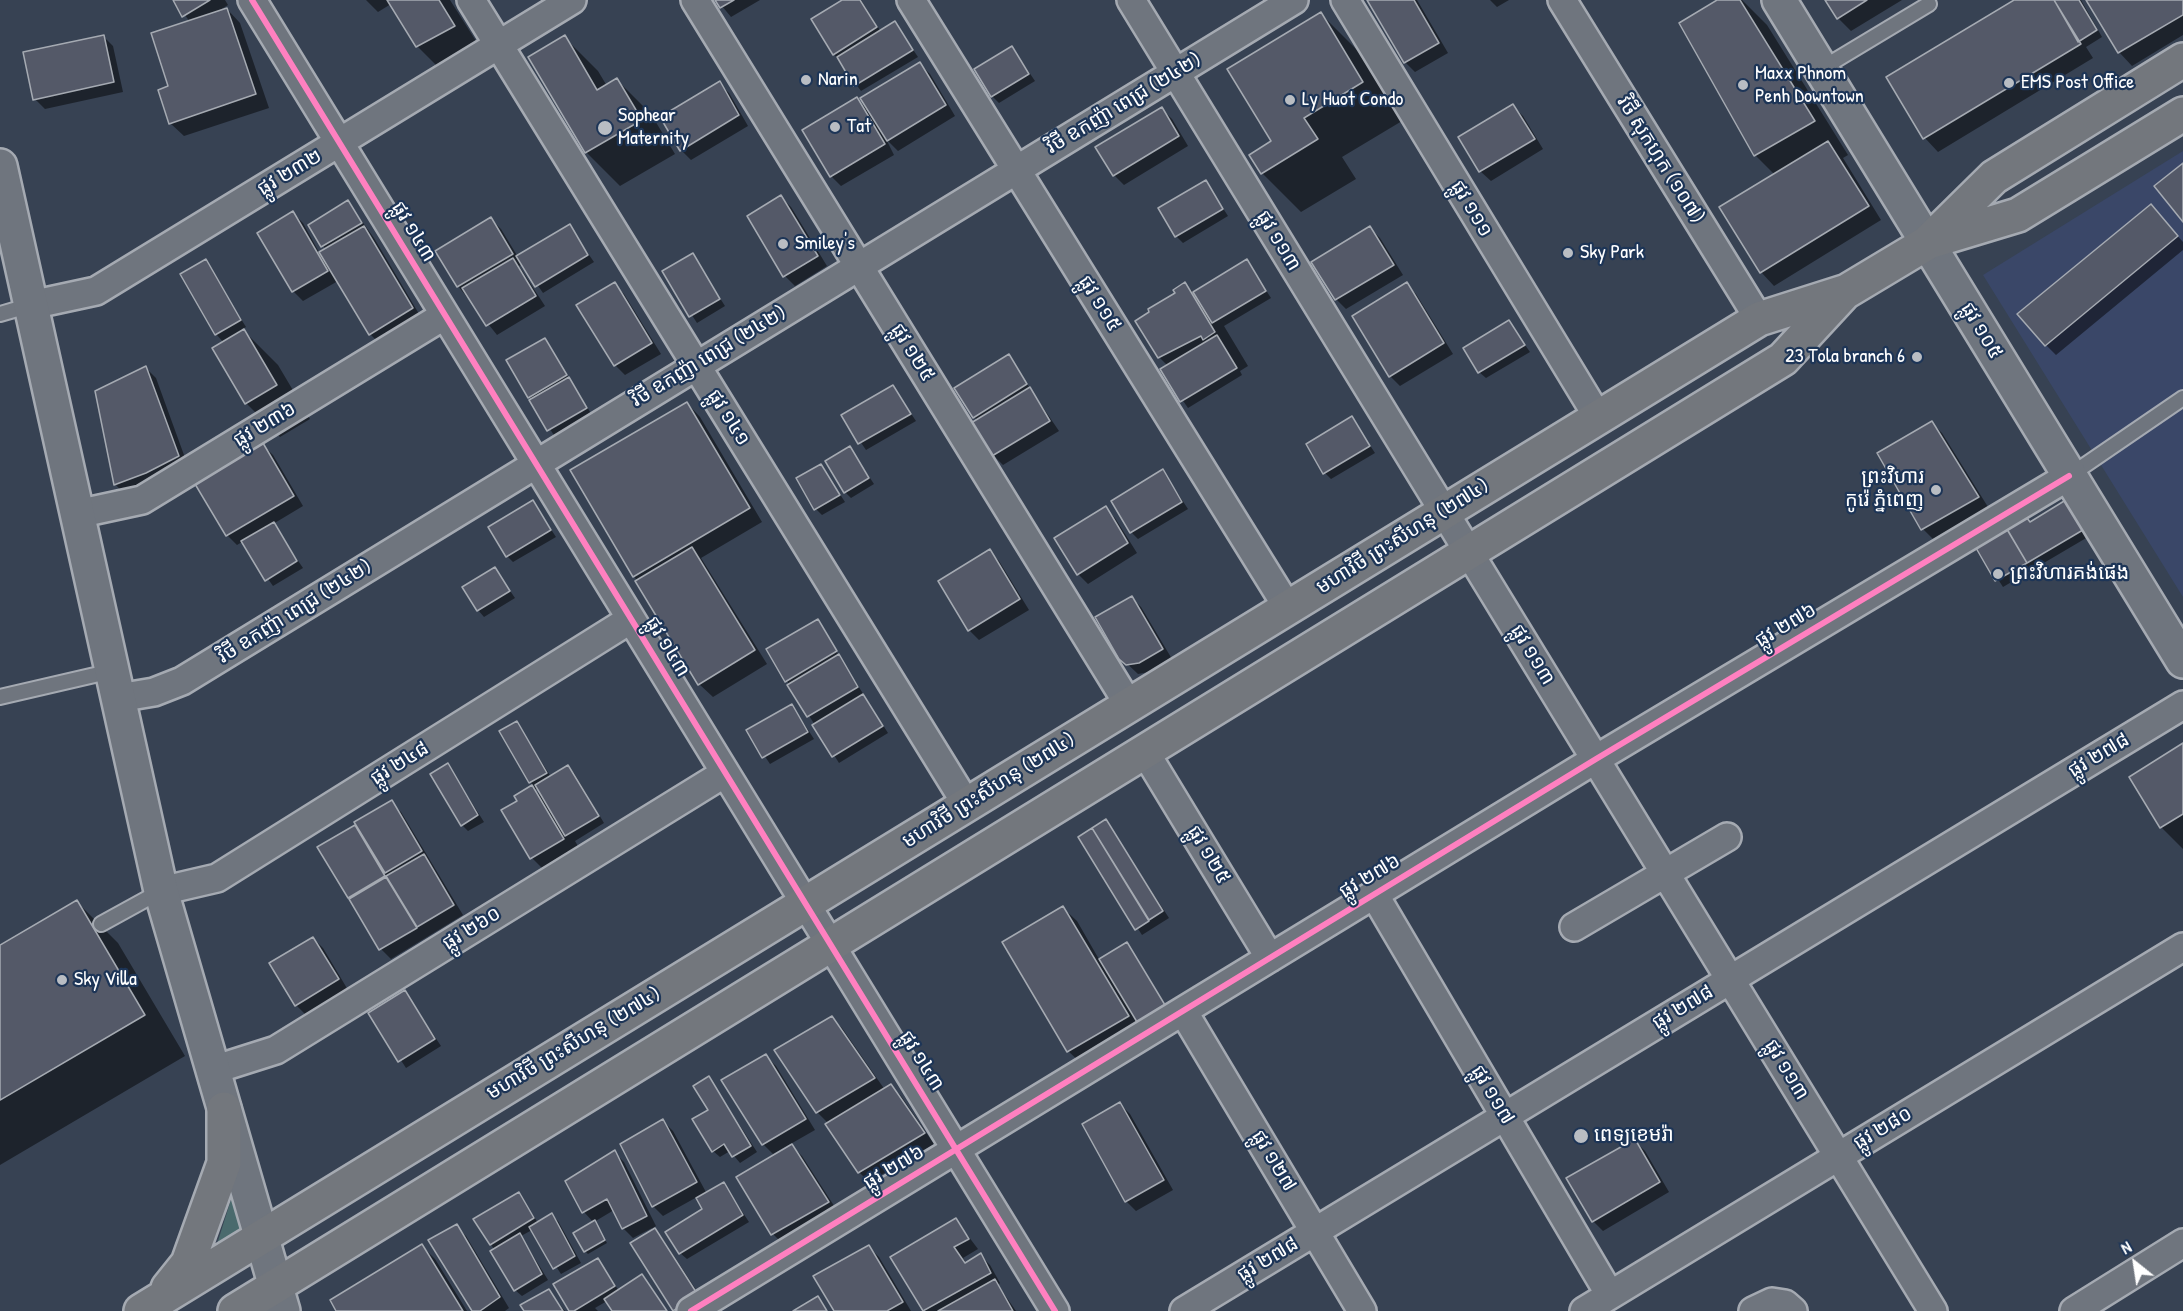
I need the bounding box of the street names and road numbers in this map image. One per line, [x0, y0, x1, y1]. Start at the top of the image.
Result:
street label: វិថី ឧកញ៉ា ពេជ្រ (២៤២) [1042, 48, 1206, 160]
street label: វិថី សុកហុក (១០៧) [1611, 92, 1709, 228]
street label: ផ្លូវ ២៣២ [253, 144, 327, 202]
street label: ផ្លូវ ១១១ [1445, 176, 1497, 242]
street label: ផ្លូវ ១៤៣ [386, 197, 440, 267]
street label: ផ្លូវ ១១៣ [1251, 206, 1305, 276]
street label: ផ្លូវ ១១៥ [1072, 271, 1126, 337]
street label: ផ្លូវ ១០៥ [1955, 298, 2007, 364]
street label: វិថី ឧកញ៉ា ពេជ្រ (២៤២) [627, 301, 791, 413]
street label: ផ្លូវ ១២៥ [885, 319, 939, 387]
street label: ផ្លូវ ១៤១ [701, 385, 755, 451]
street label: ផ្លូវ ២៣៦ [229, 397, 301, 453]
street label: មហាវិថី ព្រះសីហនុ (២៧៤) [1312, 474, 1494, 600]
street label: វិថី ឧកញ៉ា ពេជ្រ (២៤២) [214, 555, 376, 669]
street label: ផ្លូវ ២៧៦ [1751, 598, 1821, 654]
street label: ផ្លូវ ១៤៣ [640, 612, 694, 682]
street label: ផ្លូវ ១១៣ [1505, 620, 1559, 690]
street label: មហាវិថី ព្រះសីហនុ (២៧៤) [898, 728, 1080, 854]
street label: ផ្លូវ ២៧៨ [2064, 728, 2134, 784]
street label: ផ្លូវ ២៤៨ [366, 737, 434, 791]
street label: ផ្លូវ ១២៥ [1181, 821, 1235, 889]
street label: ផ្លូវ ២៧៦ [1335, 849, 1405, 905]
street label: ផ្លូវ ២៦០ [438, 902, 506, 956]
street label: ផ្លូវ ២៧៨ [1648, 980, 1718, 1036]
street label: មហាវិថី ព្រះសីហនុ (២៧៤) [483, 983, 665, 1105]
street label: ផ្លូវ ១៤៣ [893, 1026, 949, 1096]
street label: ផ្លូវ ១១៣ [1759, 1035, 1813, 1105]
street label: ផ្លូវ ១១៧ [1465, 1061, 1519, 1129]
street label: ផ្លូវ ២៨០ [1849, 1102, 1917, 1156]
street label: ផ្លូវ ១២៧ [1245, 1126, 1301, 1196]
street label: ផ្លូវ ២៧៦ [859, 1140, 929, 1196]
street label: ផ្លូវ ២៧៨ [1233, 1232, 1303, 1288]

